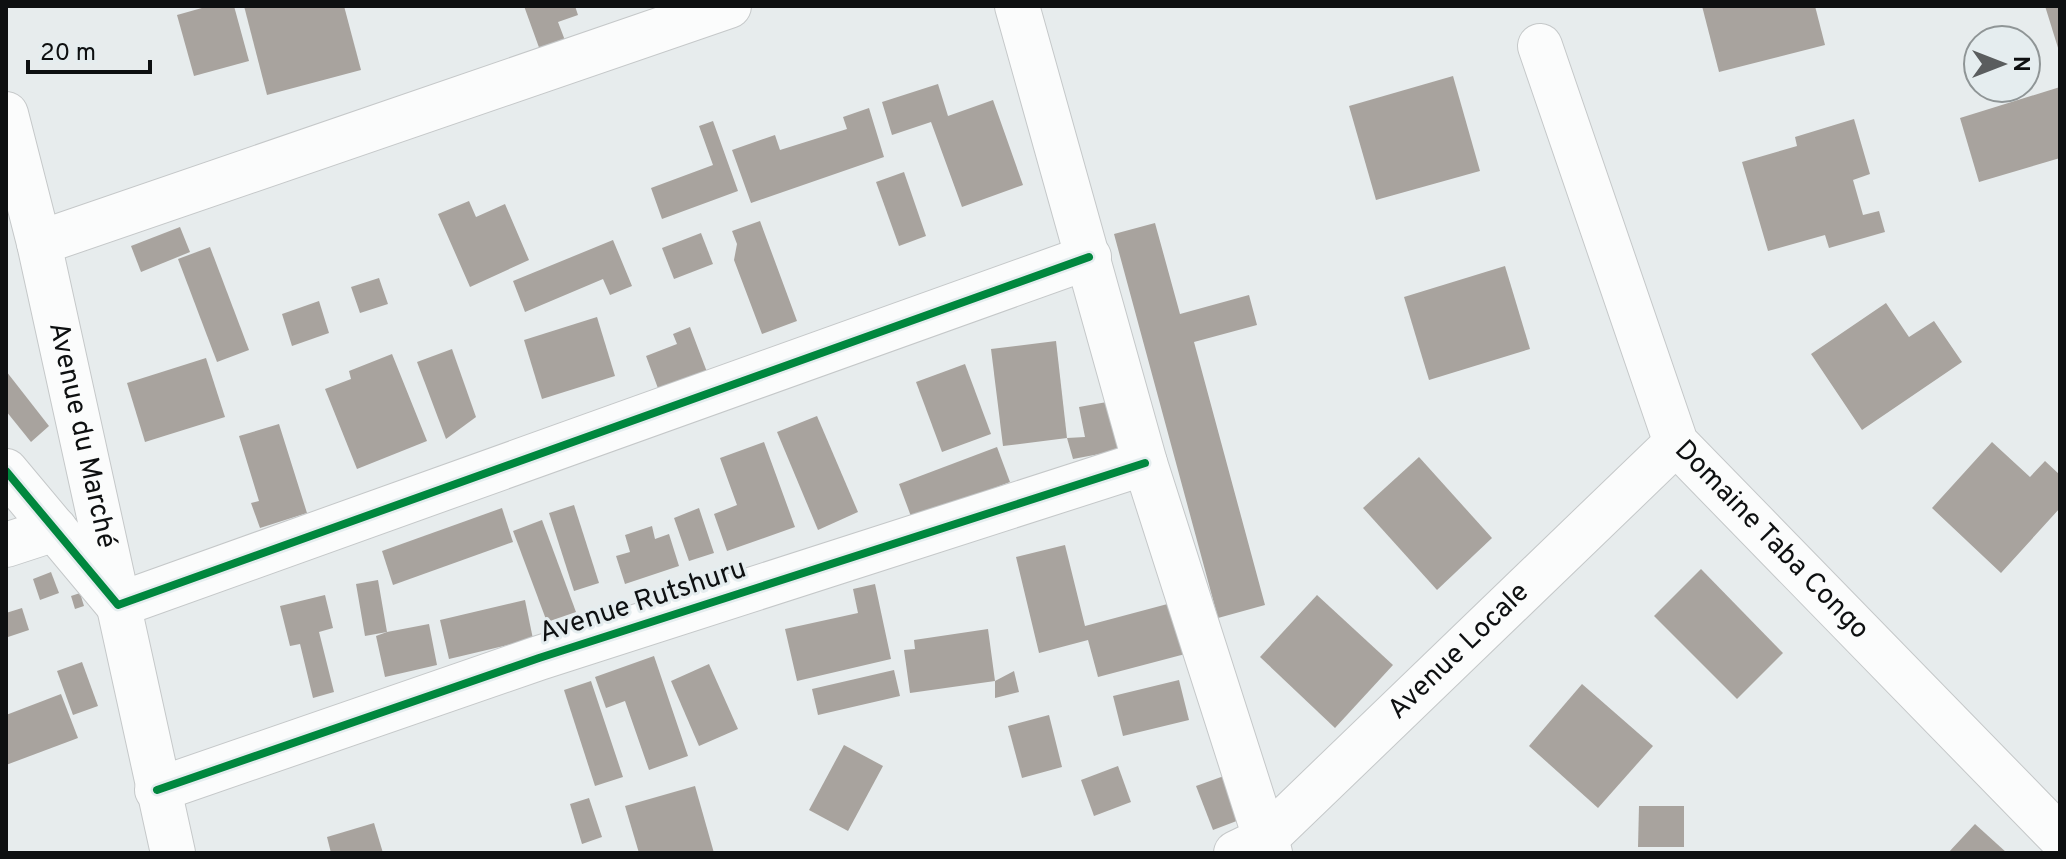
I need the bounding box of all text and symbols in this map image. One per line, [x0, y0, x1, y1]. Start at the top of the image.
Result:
scale bar [28, 24, 150, 74]
north arrow [1962, 24, 2042, 104]
text: 20 m [40, 39, 96, 69]
text: N [2006, 56, 2033, 72]
street label: Avenue du Marché [39, 319, 124, 552]
street label: Domaine Taba Congo [1666, 433, 1876, 648]
street label: Avenue Rutshuru [535, 552, 751, 652]
street label: Avenue Locale [1381, 575, 1538, 728]

